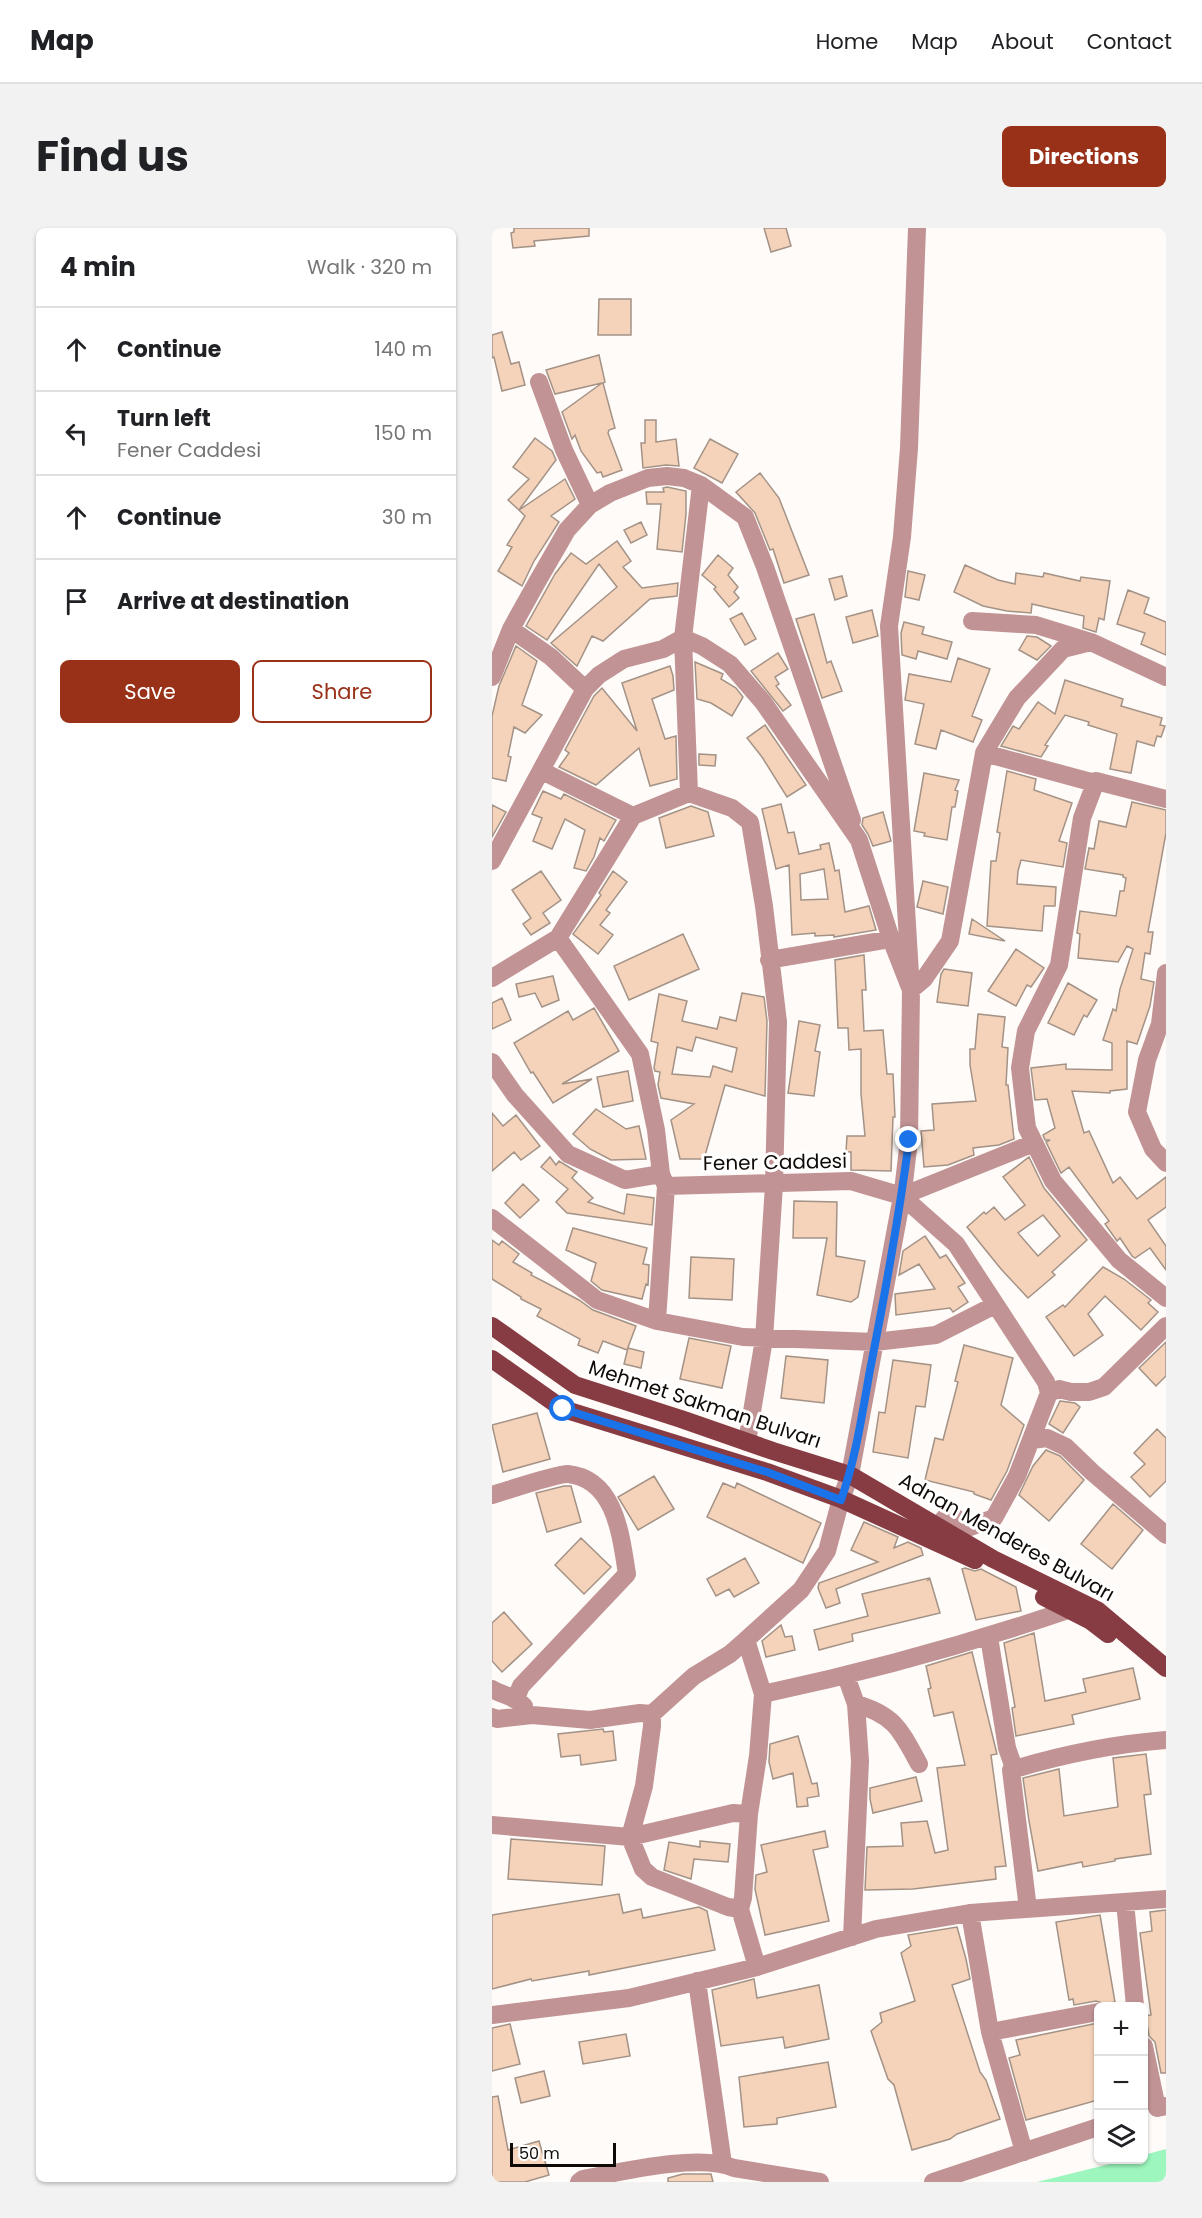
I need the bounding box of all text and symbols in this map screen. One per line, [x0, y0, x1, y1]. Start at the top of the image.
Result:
text: Map [30, 21, 94, 60]
text: Home [816, 27, 878, 56]
text: Map [911, 27, 958, 56]
text: About [991, 27, 1054, 56]
text: Contact [1087, 27, 1172, 56]
button: Directions [1002, 126, 1166, 187]
text: Find us [36, 127, 189, 186]
text: 4 min [60, 249, 136, 285]
text: Walk · 320 m [307, 253, 432, 281]
icon: ahead [60, 333, 93, 366]
text: Continue [117, 334, 221, 365]
text: 140 m [375, 335, 432, 363]
text: Turn left [117, 403, 211, 434]
icon: left [60, 417, 93, 450]
text: 150 m [375, 419, 432, 447]
text: Fener Caddesi [117, 436, 261, 464]
icon: ahead [60, 501, 93, 534]
text: Continue [117, 502, 221, 533]
text: 30 m [382, 503, 432, 531]
icon: arrive [60, 585, 93, 618]
text: Arrive at destination [117, 586, 349, 617]
button: Save [60, 660, 240, 723]
button: Share [252, 660, 432, 723]
route end [895, 1126, 921, 1152]
street label: Fener Caddesi [703, 1147, 847, 1177]
street label: Mehmet Sakman Bulvarı [585, 1353, 825, 1455]
route start [549, 1395, 575, 1421]
street label: Adnan Menderes Bulvarı [894, 1466, 1120, 1608]
map controls [1094, 2002, 1148, 2164]
button: + [1094, 2002, 1148, 2056]
button: − [1094, 2056, 1148, 2110]
button: layers [1094, 2110, 1148, 2164]
scale bar [510, 2140, 616, 2168]
text: 50 m [519, 2142, 560, 2165]

